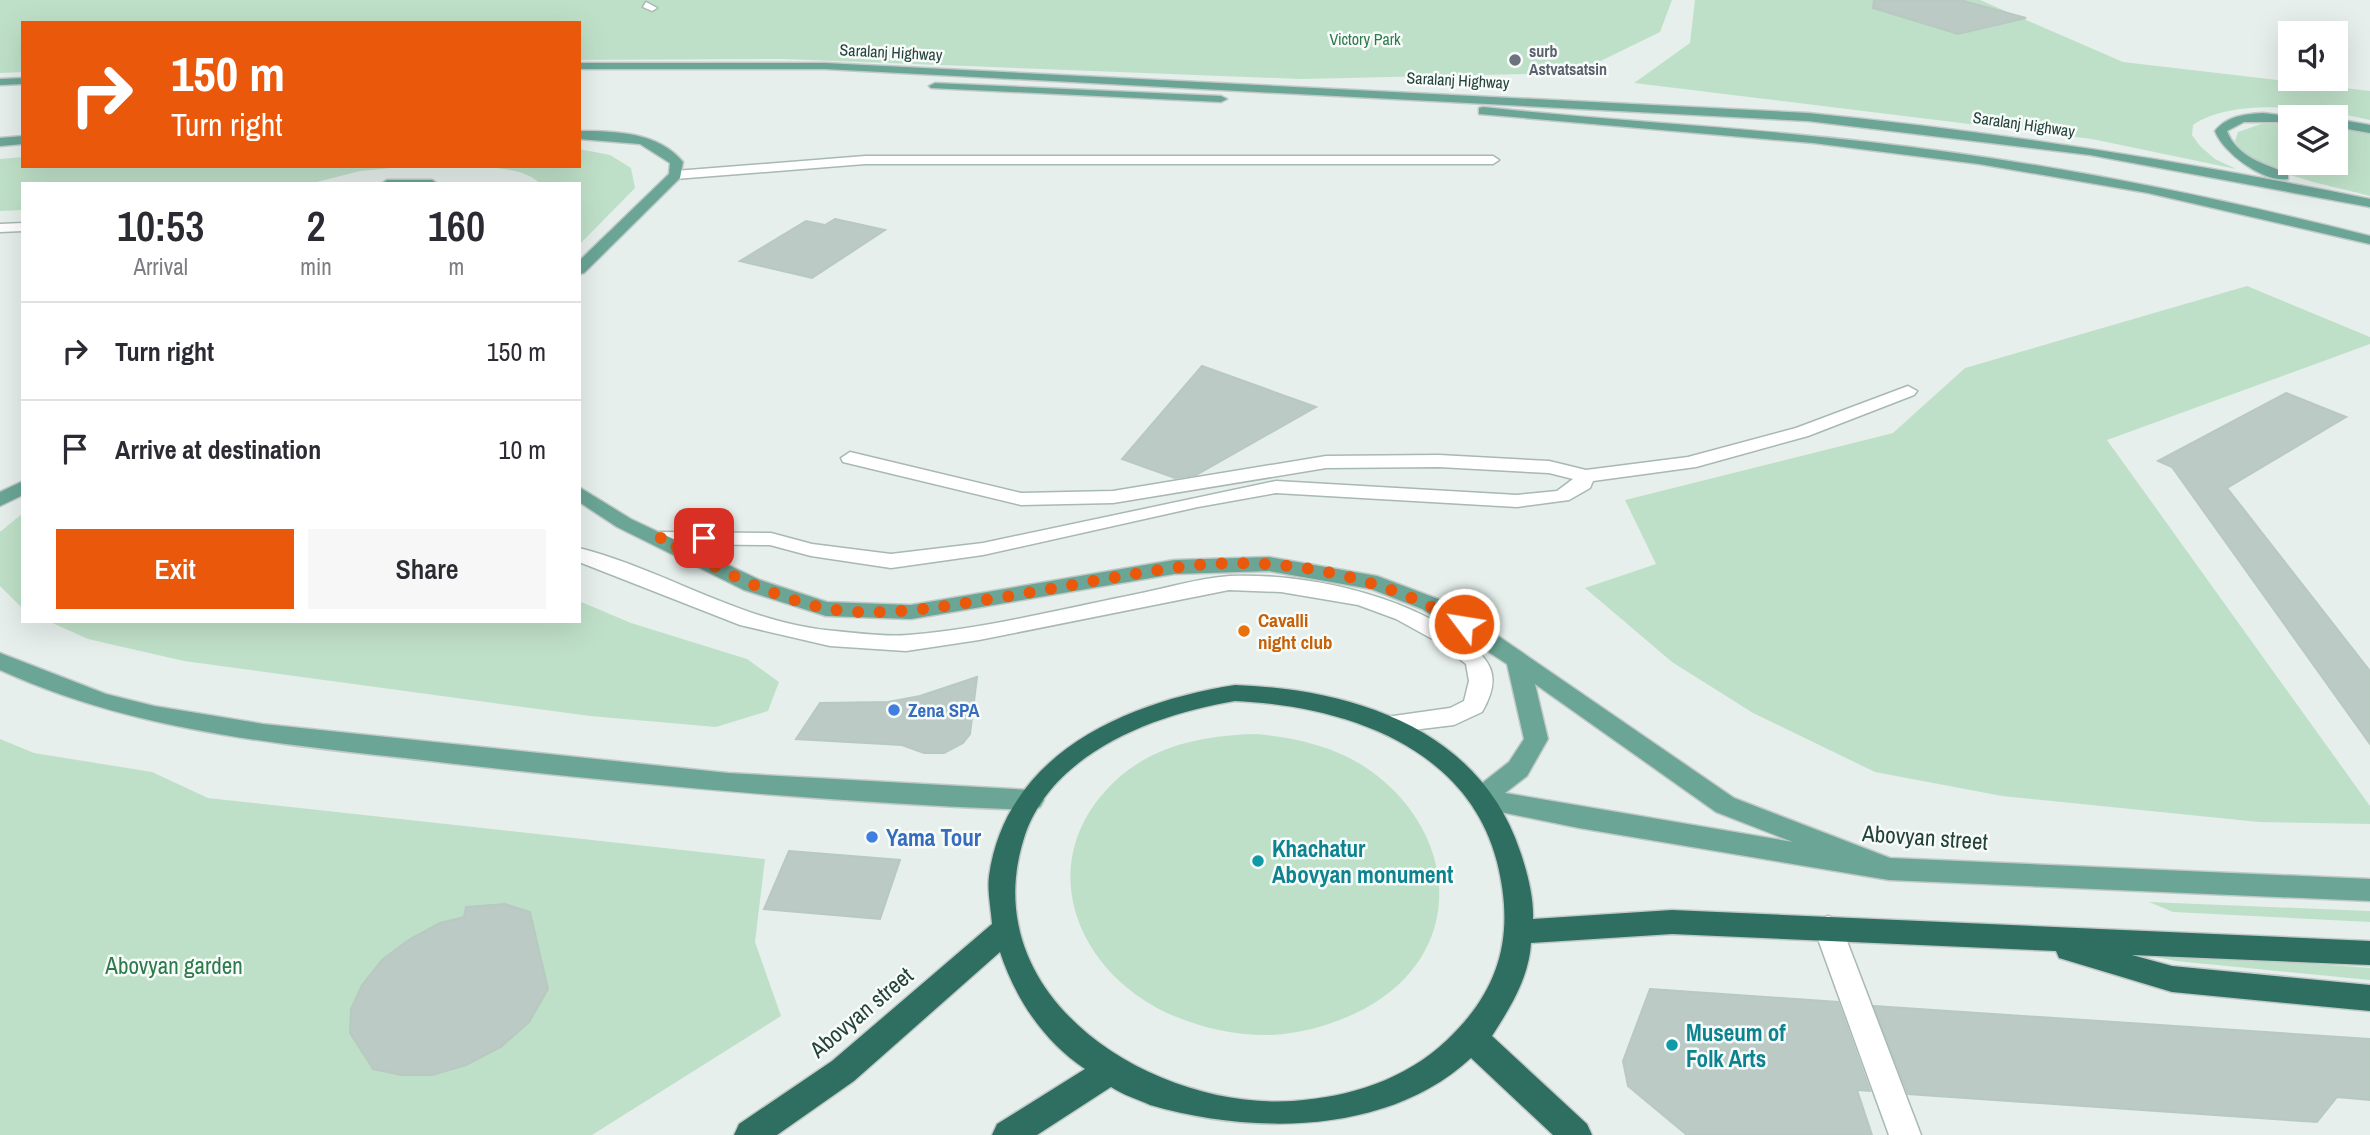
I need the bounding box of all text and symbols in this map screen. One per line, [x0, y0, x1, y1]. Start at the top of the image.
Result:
map controls [2278, 21, 2348, 175]
button: sound [2278, 21, 2348, 91]
park label: Victory Park [1329, 28, 1401, 50]
street label: Saralanj Highway [839, 38, 943, 66]
text: 150 m [171, 40, 285, 106]
place label: surb Astvatsatsin [1529, 40, 1607, 80]
icon: right [56, 49, 147, 140]
marker: surb Astvatsatsin [1507, 52, 1523, 68]
street label: Saralanj Highway [1406, 66, 1510, 94]
text: Turn right [171, 103, 283, 146]
button: layers [2278, 105, 2348, 175]
street label: Saralanj Highway [1972, 106, 2077, 142]
text: 10:53 [117, 198, 204, 254]
text: 2 [306, 198, 326, 254]
text: 160 [428, 198, 485, 254]
text: Arrival [133, 251, 188, 282]
text: min [300, 251, 332, 282]
text: m [449, 251, 464, 282]
icon: right [56, 332, 94, 370]
text: Turn right [115, 334, 214, 369]
text: 150 m [487, 334, 546, 369]
icon: arrive [56, 430, 94, 468]
text: Arrive at destination [115, 432, 321, 467]
text: 10 m [499, 432, 546, 467]
pin [674, 508, 734, 568]
icon: arrive [685, 519, 723, 557]
button: Exit [56, 529, 294, 609]
button: Share [308, 529, 546, 609]
position arrow [1427, 587, 1501, 661]
place label: Cavalli night club [1258, 607, 1332, 655]
marker: Cavalli night club [1236, 623, 1252, 639]
place label: Zena SPA [908, 697, 980, 723]
marker: Zena SPA [886, 702, 902, 718]
street label: Abovyan street [1860, 817, 1989, 857]
place label: Yama Tour [886, 822, 982, 853]
marker: Yama Tour [864, 829, 880, 845]
place label: Khachatur Abovyan monument [1272, 833, 1453, 890]
marker: Khachatur Abovyan monument [1250, 853, 1266, 869]
park label: Abovyan garden [104, 950, 243, 981]
street label: Abovyan street [802, 960, 919, 1065]
place label: Museum of Folk Arts [1686, 1017, 1786, 1074]
marker: Museum of Folk Arts [1664, 1037, 1680, 1053]

